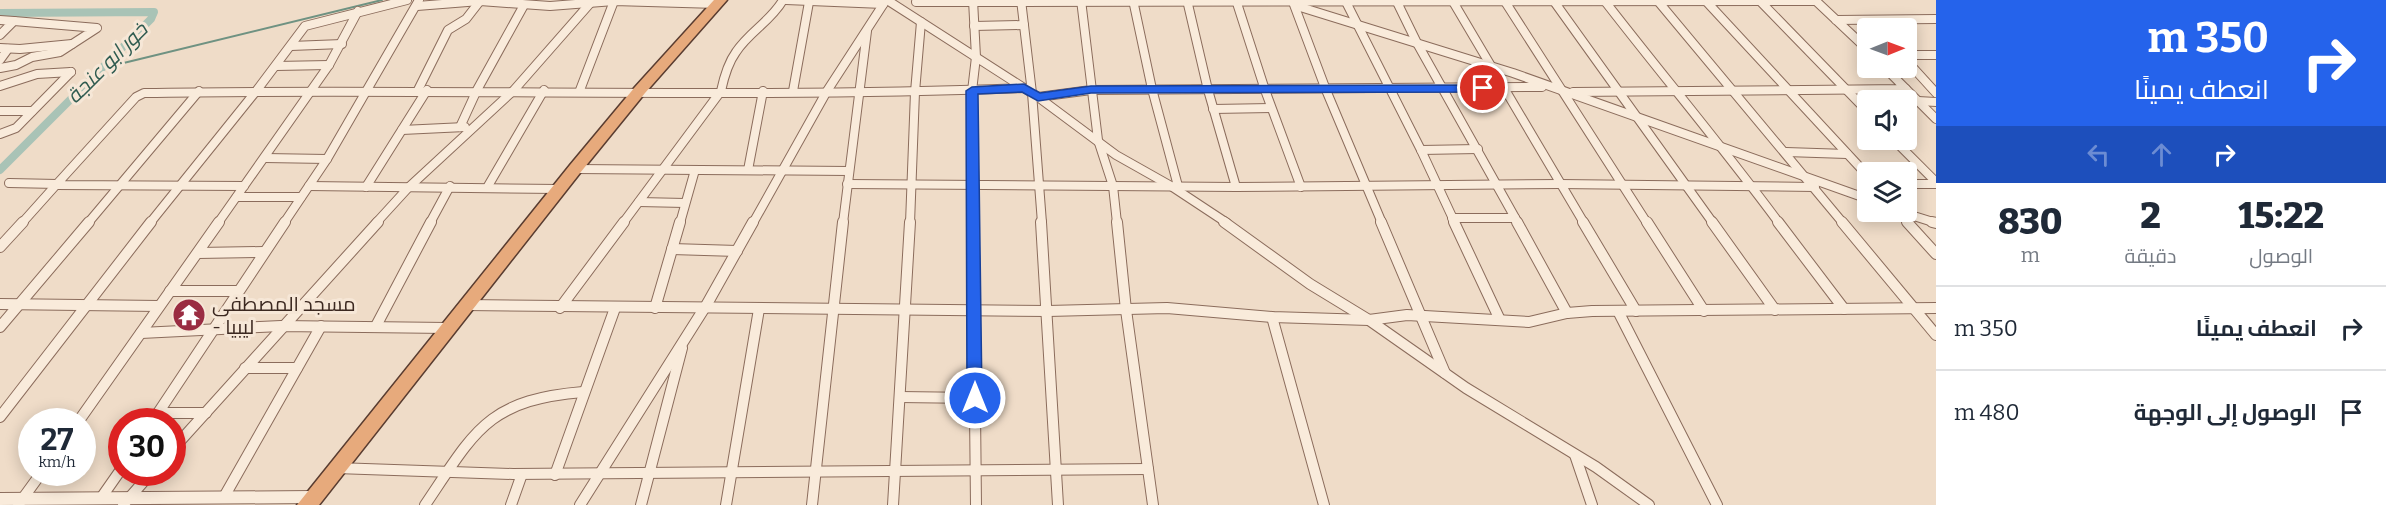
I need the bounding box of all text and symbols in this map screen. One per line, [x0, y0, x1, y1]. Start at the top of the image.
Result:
text: 350 m [2148, 13, 2269, 63]
water label: خور ابو عنجة [61, 16, 154, 109]
north arrow [1857, 18, 1917, 78]
map controls [1857, 18, 1917, 222]
icon: right [2290, 24, 2368, 102]
pin [1457, 62, 1508, 113]
icon: arrive [1466, 71, 1499, 104]
text: انعطف يمينًا [2134, 74, 2269, 106]
button: sound [1857, 90, 1917, 150]
icon: left [2082, 138, 2115, 171]
icon: ahead [2145, 138, 2178, 171]
icon: right [2208, 138, 2241, 171]
button: layers [1857, 162, 1917, 222]
text: 2 [2140, 194, 2161, 238]
text: 15:22 [2238, 194, 2324, 238]
text: 830 [1998, 200, 2063, 244]
text: m [2021, 243, 2040, 267]
text: دقيقة [2124, 244, 2176, 268]
text: الوصول [2249, 244, 2313, 268]
place label: مسجد المصطفى - ليبيا [212, 292, 356, 339]
temple icon: مسجد المصطفى - ليبيا [171, 297, 207, 333]
icon: right [2335, 312, 2368, 345]
text: 350 m [1954, 315, 2018, 342]
text: انعطف يمينًا [2196, 315, 2317, 342]
position arrow [943, 366, 1007, 430]
icon: arrive [2335, 396, 2368, 429]
text: 480 m [1954, 399, 2020, 426]
text: الوصول إلى الوجهة [2134, 399, 2317, 426]
speed limit sign: 30 [108, 408, 186, 486]
text: 27 [41, 422, 73, 458]
text: km/h [38, 453, 76, 471]

